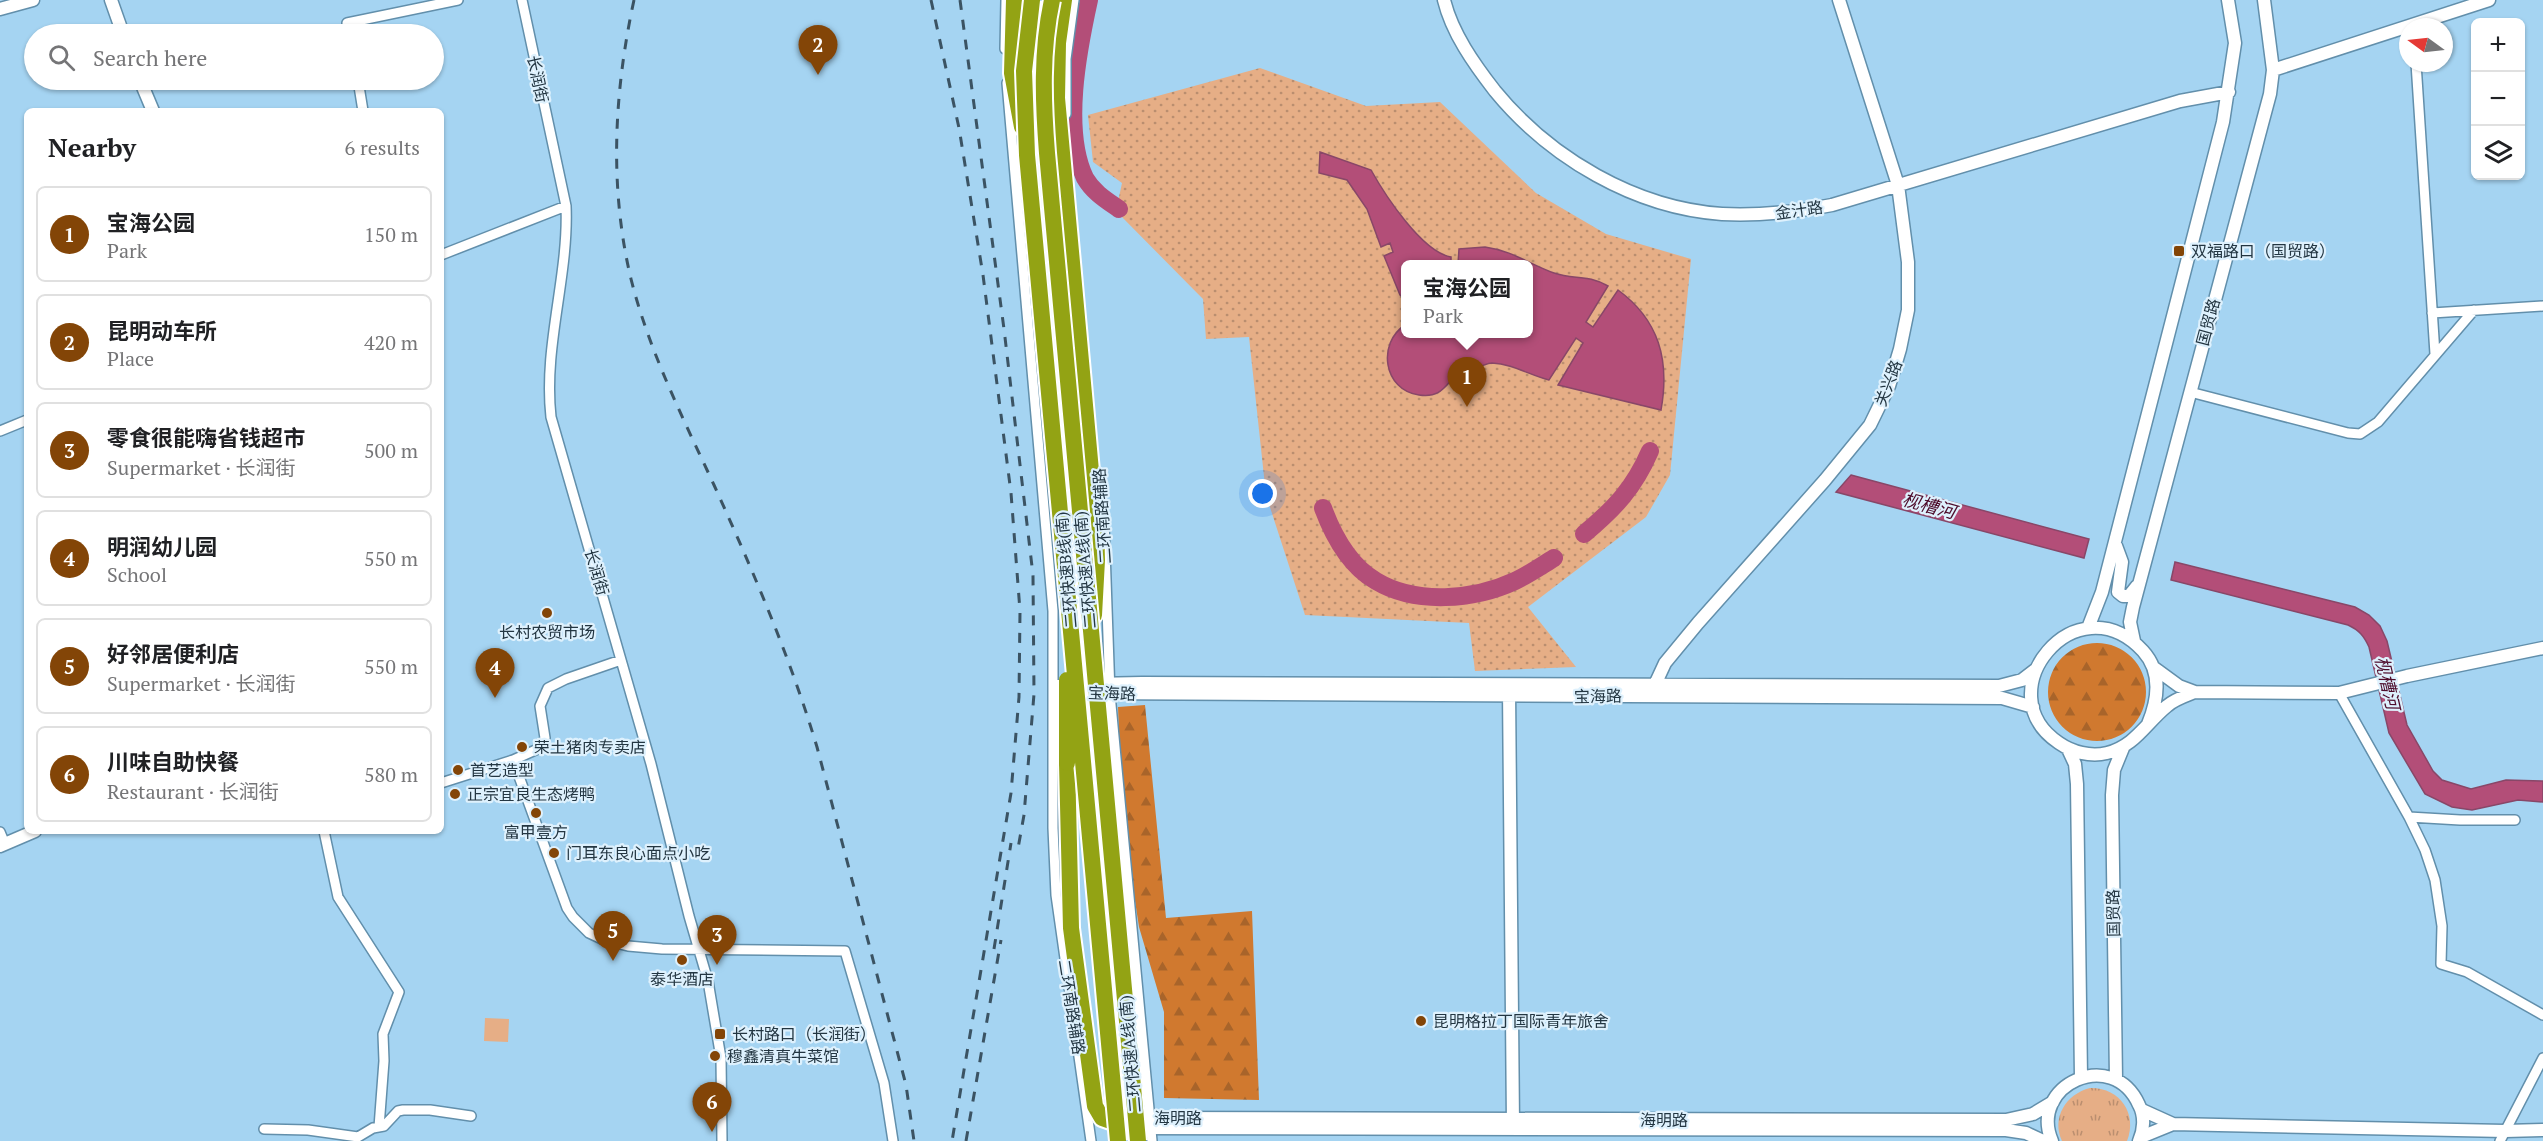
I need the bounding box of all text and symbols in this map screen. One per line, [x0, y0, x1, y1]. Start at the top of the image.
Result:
north arrow [2399, 18, 2453, 72]
map controls [2471, 18, 2525, 180]
button: + [2471, 18, 2525, 72]
search box [24, 24, 444, 90]
pin: 2 [798, 26, 838, 75]
icon: search [45, 41, 78, 74]
text: Search here [93, 43, 207, 72]
street label: 长润街 [522, 53, 554, 105]
button: − [2471, 72, 2525, 126]
button: layers [2471, 126, 2525, 180]
text: Nearby [48, 130, 136, 164]
text: 6 results [345, 134, 420, 161]
street label: 金汁路 [1774, 196, 1824, 224]
text: 宝海公园 [107, 208, 195, 237]
text: 1 [64, 221, 75, 248]
text: 150 m [364, 221, 418, 248]
text: Park [107, 237, 147, 264]
place label: 双福路口（国贸路） [2191, 240, 2335, 262]
marker: 双福路口（国贸路） [2172, 244, 2186, 258]
popup [1401, 260, 1533, 338]
text: 宝海公园 [1423, 273, 1511, 302]
street label: 国贸路 [2191, 296, 2225, 348]
text: Park [1423, 302, 1463, 329]
text: 昆明动车所 [107, 316, 217, 345]
text: 2 [64, 329, 75, 356]
text: 420 m [364, 329, 418, 356]
text: Place [107, 345, 154, 372]
street label: 关兴路 [1869, 357, 1907, 409]
pin: 1 [1448, 358, 1486, 407]
text: 零食很能嗨省钱超市 [107, 423, 305, 452]
text: 3 [64, 437, 75, 464]
text: 500 m [364, 437, 418, 464]
text: Supermarket · 长润街 [107, 454, 295, 481]
street label: 二环南路辅路 [1088, 467, 1116, 565]
your location [1248, 479, 1277, 508]
water label: 枧槽河 [1900, 486, 1961, 524]
street label: 二环快速A线(南) [1069, 510, 1101, 630]
street label: 二环快速B线(南) [1050, 511, 1082, 629]
text: 明润幼儿园 [107, 532, 217, 561]
text: 4 [64, 545, 75, 572]
text: 550 m [364, 545, 418, 572]
street label: 长润街 [580, 546, 614, 598]
text: School [107, 561, 167, 588]
marker: 长村农贸市场 [540, 606, 554, 620]
place label: 长村农贸市场 [499, 621, 595, 643]
text: 好邻居便利店 [107, 639, 239, 668]
pin: 4 [476, 648, 514, 698]
text: 5 [64, 653, 75, 680]
text: 550 m [364, 653, 418, 680]
water label: 枧槽河 [2370, 654, 2406, 715]
text: Supermarket · 长润街 [107, 670, 295, 697]
street label: 宝海路 [1088, 681, 1136, 705]
street label: 宝海路 [1574, 685, 1622, 707]
place label: 荣土猪肉专卖店 [534, 736, 646, 758]
marker: 荣土猪肉专卖店 [515, 740, 529, 754]
text: 川味自助快餐 [107, 747, 239, 776]
place label: 首艺造型 [470, 759, 534, 781]
text: 6 [64, 761, 75, 788]
text: 580 m [364, 761, 418, 788]
marker: 首艺造型 [451, 763, 465, 777]
text: Restaurant · 长润街 [107, 778, 279, 805]
place label: 正宗宜良生态烤鸭 [467, 783, 595, 805]
marker: 正宗宜良生态烤鸭 [448, 787, 462, 801]
marker: 富甲壹方 [529, 806, 543, 820]
place label: 富甲壹方 [504, 821, 568, 843]
place label: 门耳东良心面点小吃 [566, 842, 710, 864]
marker: 门耳东良心面点小吃 [547, 846, 561, 860]
street label: 国贸路 [2102, 889, 2124, 937]
pin: 5 [594, 912, 632, 961]
pin: 3 [698, 916, 736, 965]
marker: 泰华酒店 [675, 953, 689, 967]
street label: 二环南路辅路 [1054, 958, 1090, 1056]
place label: 泰华酒店 [650, 968, 714, 990]
street label: 二环快速A线(南) [1114, 994, 1146, 1114]
place label: 昆明格拉丁国际青年旅舍 [1433, 1010, 1609, 1032]
marker: 昆明格拉丁国际青年旅舍 [1414, 1014, 1428, 1028]
place label: 长村路口（长润街） [732, 1023, 876, 1045]
marker: 长村路口（长润街） [713, 1027, 727, 1041]
place label: 穆鑫清真牛菜馆 [727, 1045, 839, 1067]
marker: 穆鑫清真牛菜馆 [708, 1049, 722, 1063]
pin: 6 [692, 1082, 732, 1132]
street label: 海明路 [1154, 1107, 1202, 1129]
street label: 海明路 [1640, 1109, 1688, 1131]

